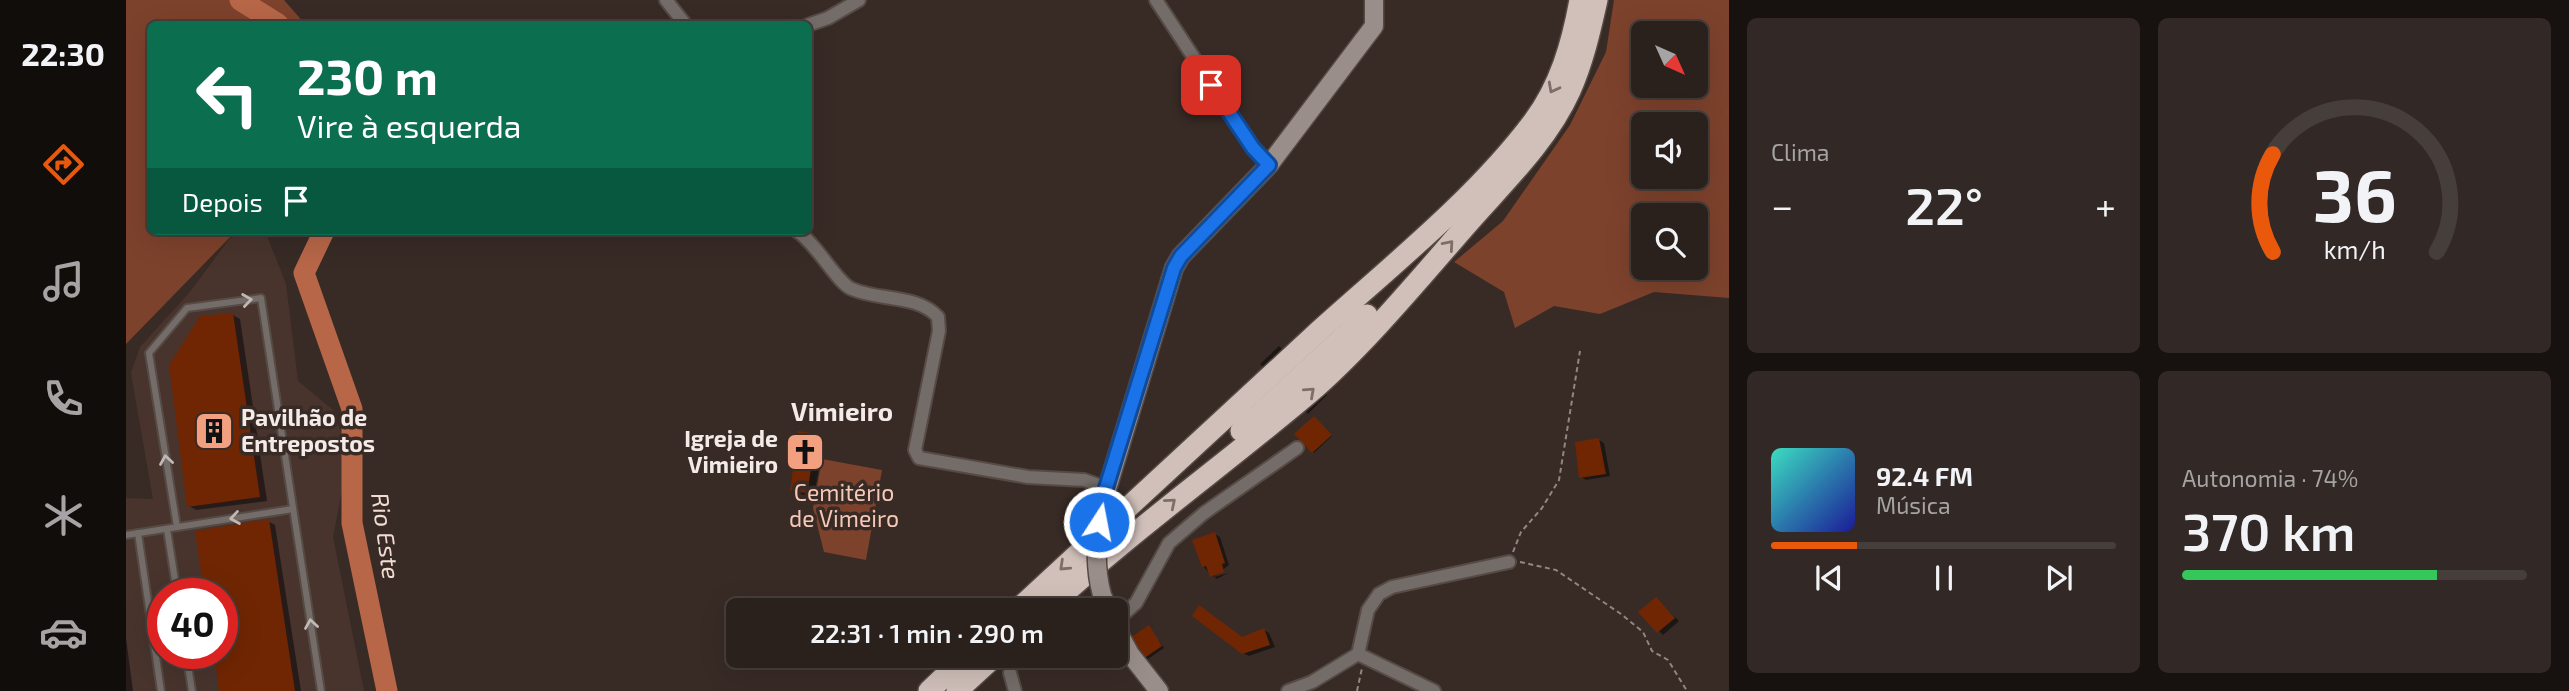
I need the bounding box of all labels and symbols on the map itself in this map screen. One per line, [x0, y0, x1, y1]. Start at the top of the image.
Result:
north arrow [1631, 21, 1708, 98]
pin [1181, 55, 1241, 115]
one-way arrow [1547, 81, 1561, 93]
one-way arrow [1441, 240, 1453, 253]
one-way arrow [241, 292, 253, 307]
one-way arrow [1301, 388, 1314, 400]
district label: Vimieiro [791, 395, 893, 426]
place label: Pavilhão de Entrepostos [241, 403, 375, 457]
building icon: Pavilhão de Entrepostos [193, 410, 235, 452]
place label: Igreja de Vimieiro [684, 424, 778, 478]
church icon: Igreja de Vimieiro [784, 431, 826, 473]
one-way arrow [159, 454, 174, 466]
park label: Cemitério de Vimeiro [789, 478, 899, 532]
position arrow [1062, 485, 1136, 559]
water label: Rio Este [366, 491, 407, 581]
one-way arrow [1163, 499, 1176, 511]
one-way arrow [229, 510, 241, 525]
one-way arrow [1059, 558, 1072, 570]
speed limit sign: 40 [147, 578, 238, 669]
one-way arrow [304, 618, 319, 629]

